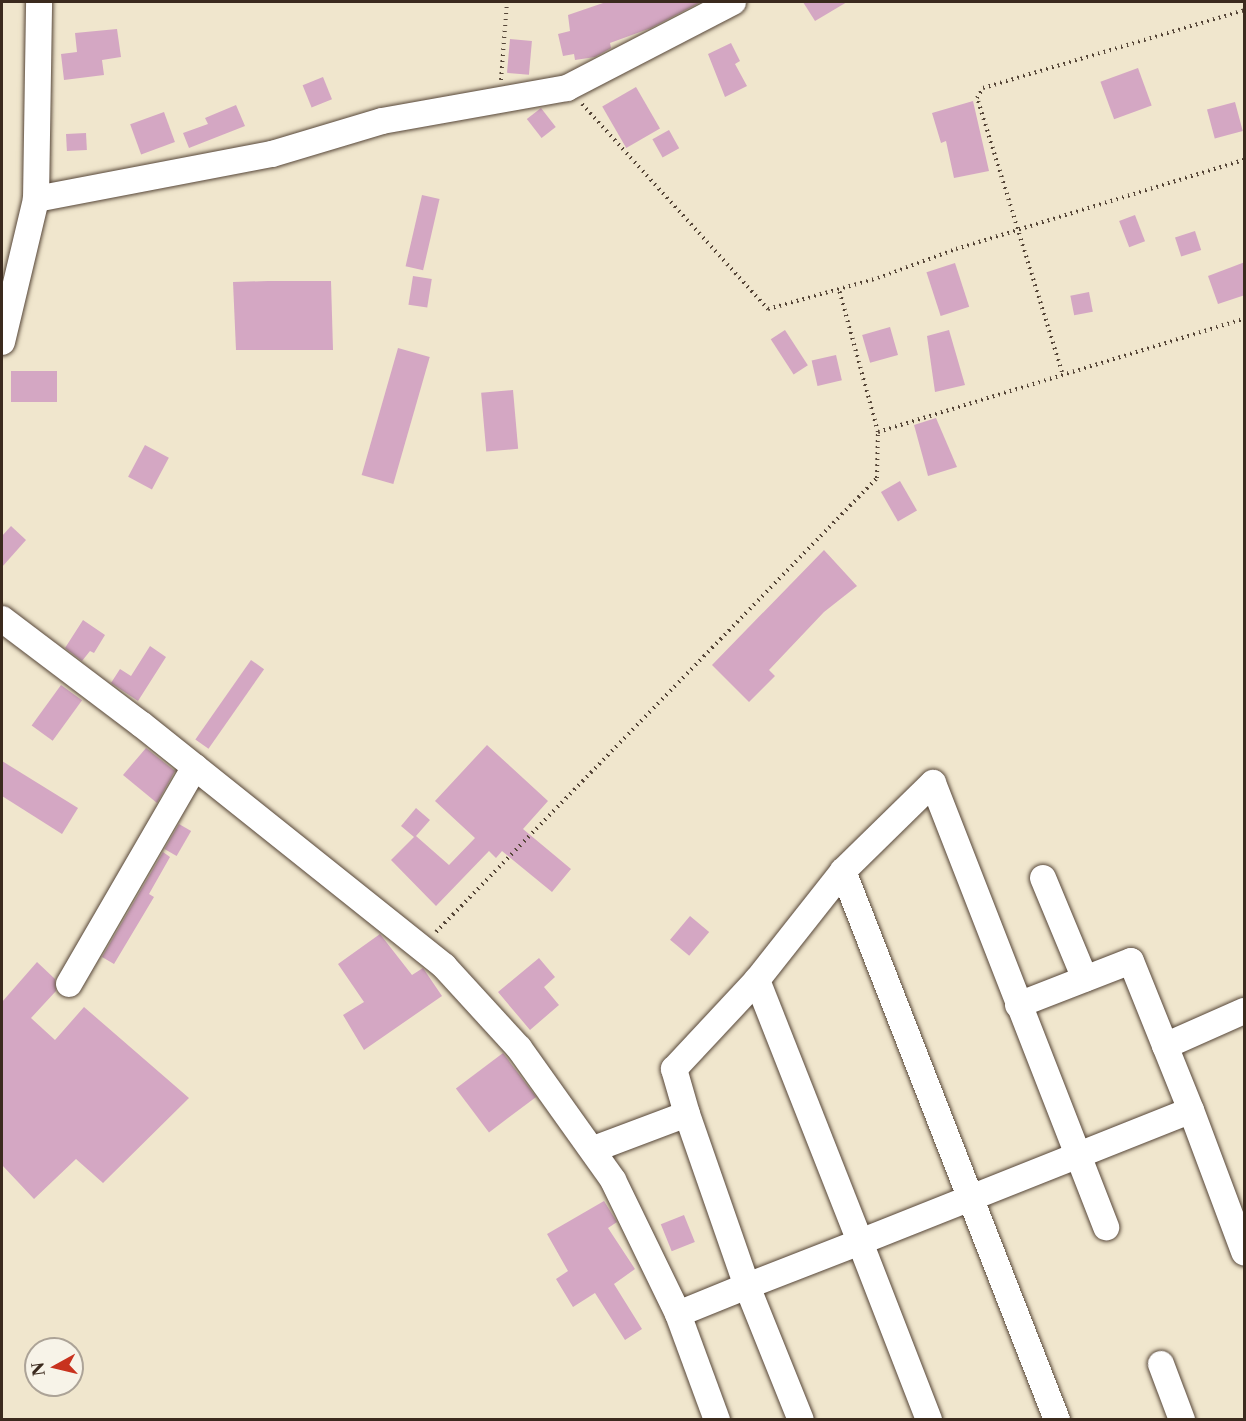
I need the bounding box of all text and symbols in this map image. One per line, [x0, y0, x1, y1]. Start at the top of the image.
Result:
north arrow [24, 1337, 84, 1397]
text: N [27, 1361, 49, 1378]

